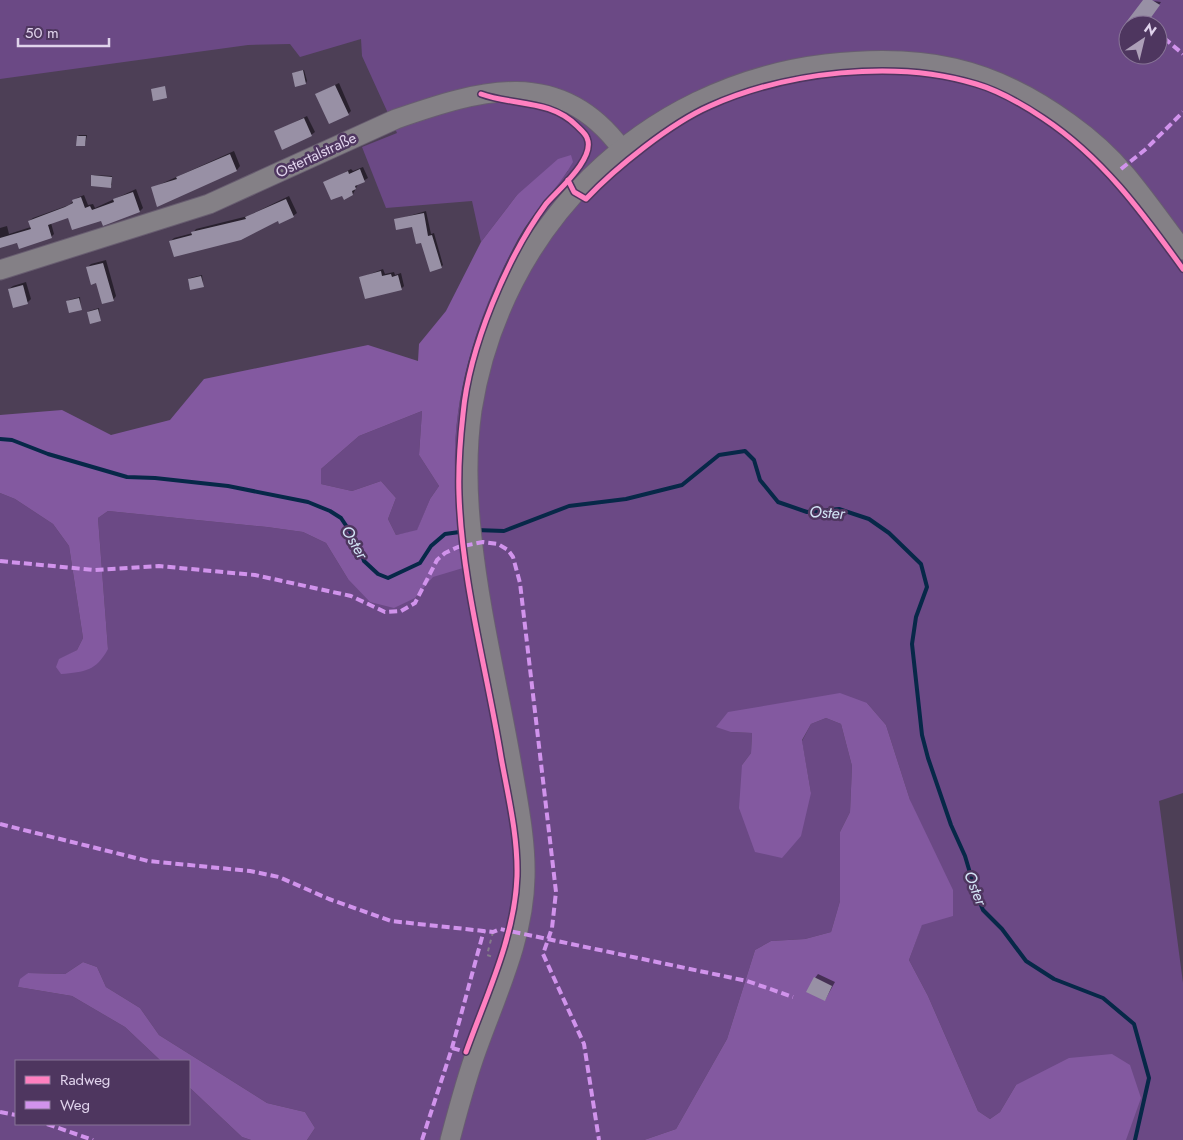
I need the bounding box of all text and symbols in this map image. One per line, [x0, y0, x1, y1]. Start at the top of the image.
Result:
scale bar [18, 15, 109, 47]
north arrow [1118, 15, 1168, 65]
text: N [1140, 18, 1161, 41]
text: 50 m [25, 22, 59, 44]
street label: Ostertalstraße [272, 127, 360, 183]
water label: Oster [809, 500, 847, 525]
water label: Oster [336, 521, 374, 565]
water label: Oster [958, 867, 993, 911]
legend [15, 1060, 190, 1125]
text: Radweg [60, 1069, 110, 1091]
text: Weg [60, 1094, 90, 1116]

